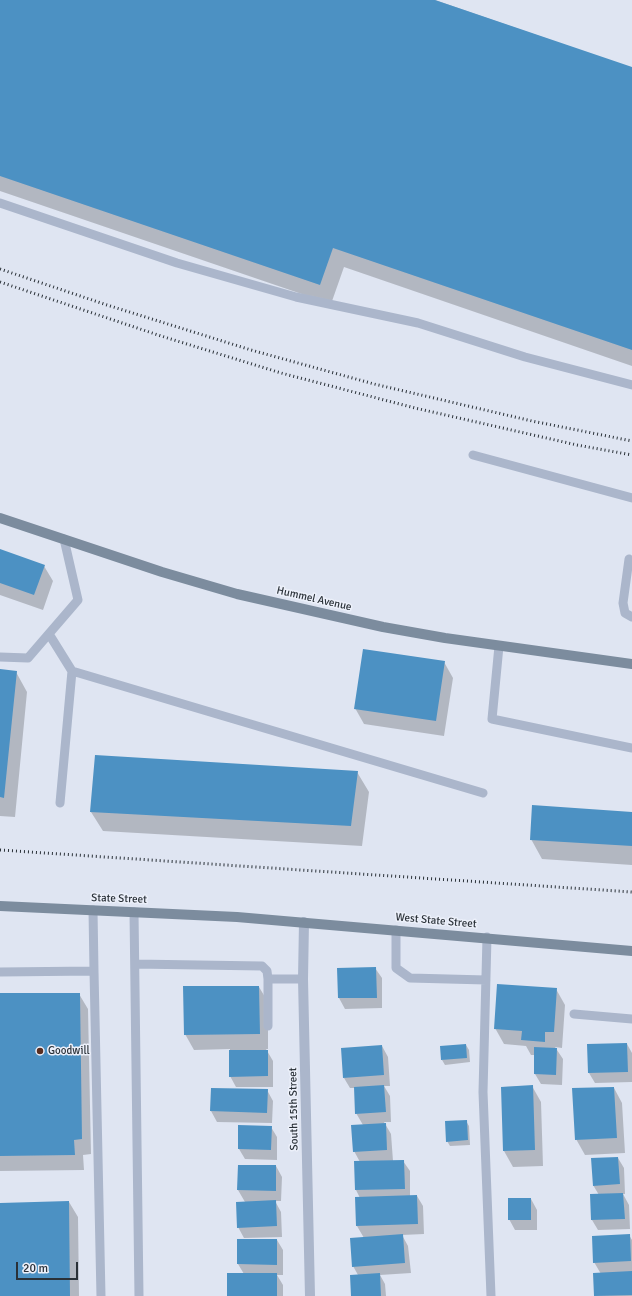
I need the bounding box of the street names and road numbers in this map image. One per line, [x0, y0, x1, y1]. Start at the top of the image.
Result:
street label: Hummel Avenue [275, 584, 353, 614]
street label: State Street [91, 891, 147, 907]
street label: West State Street [395, 911, 477, 931]
street label: South 15th Street [287, 1067, 301, 1151]

